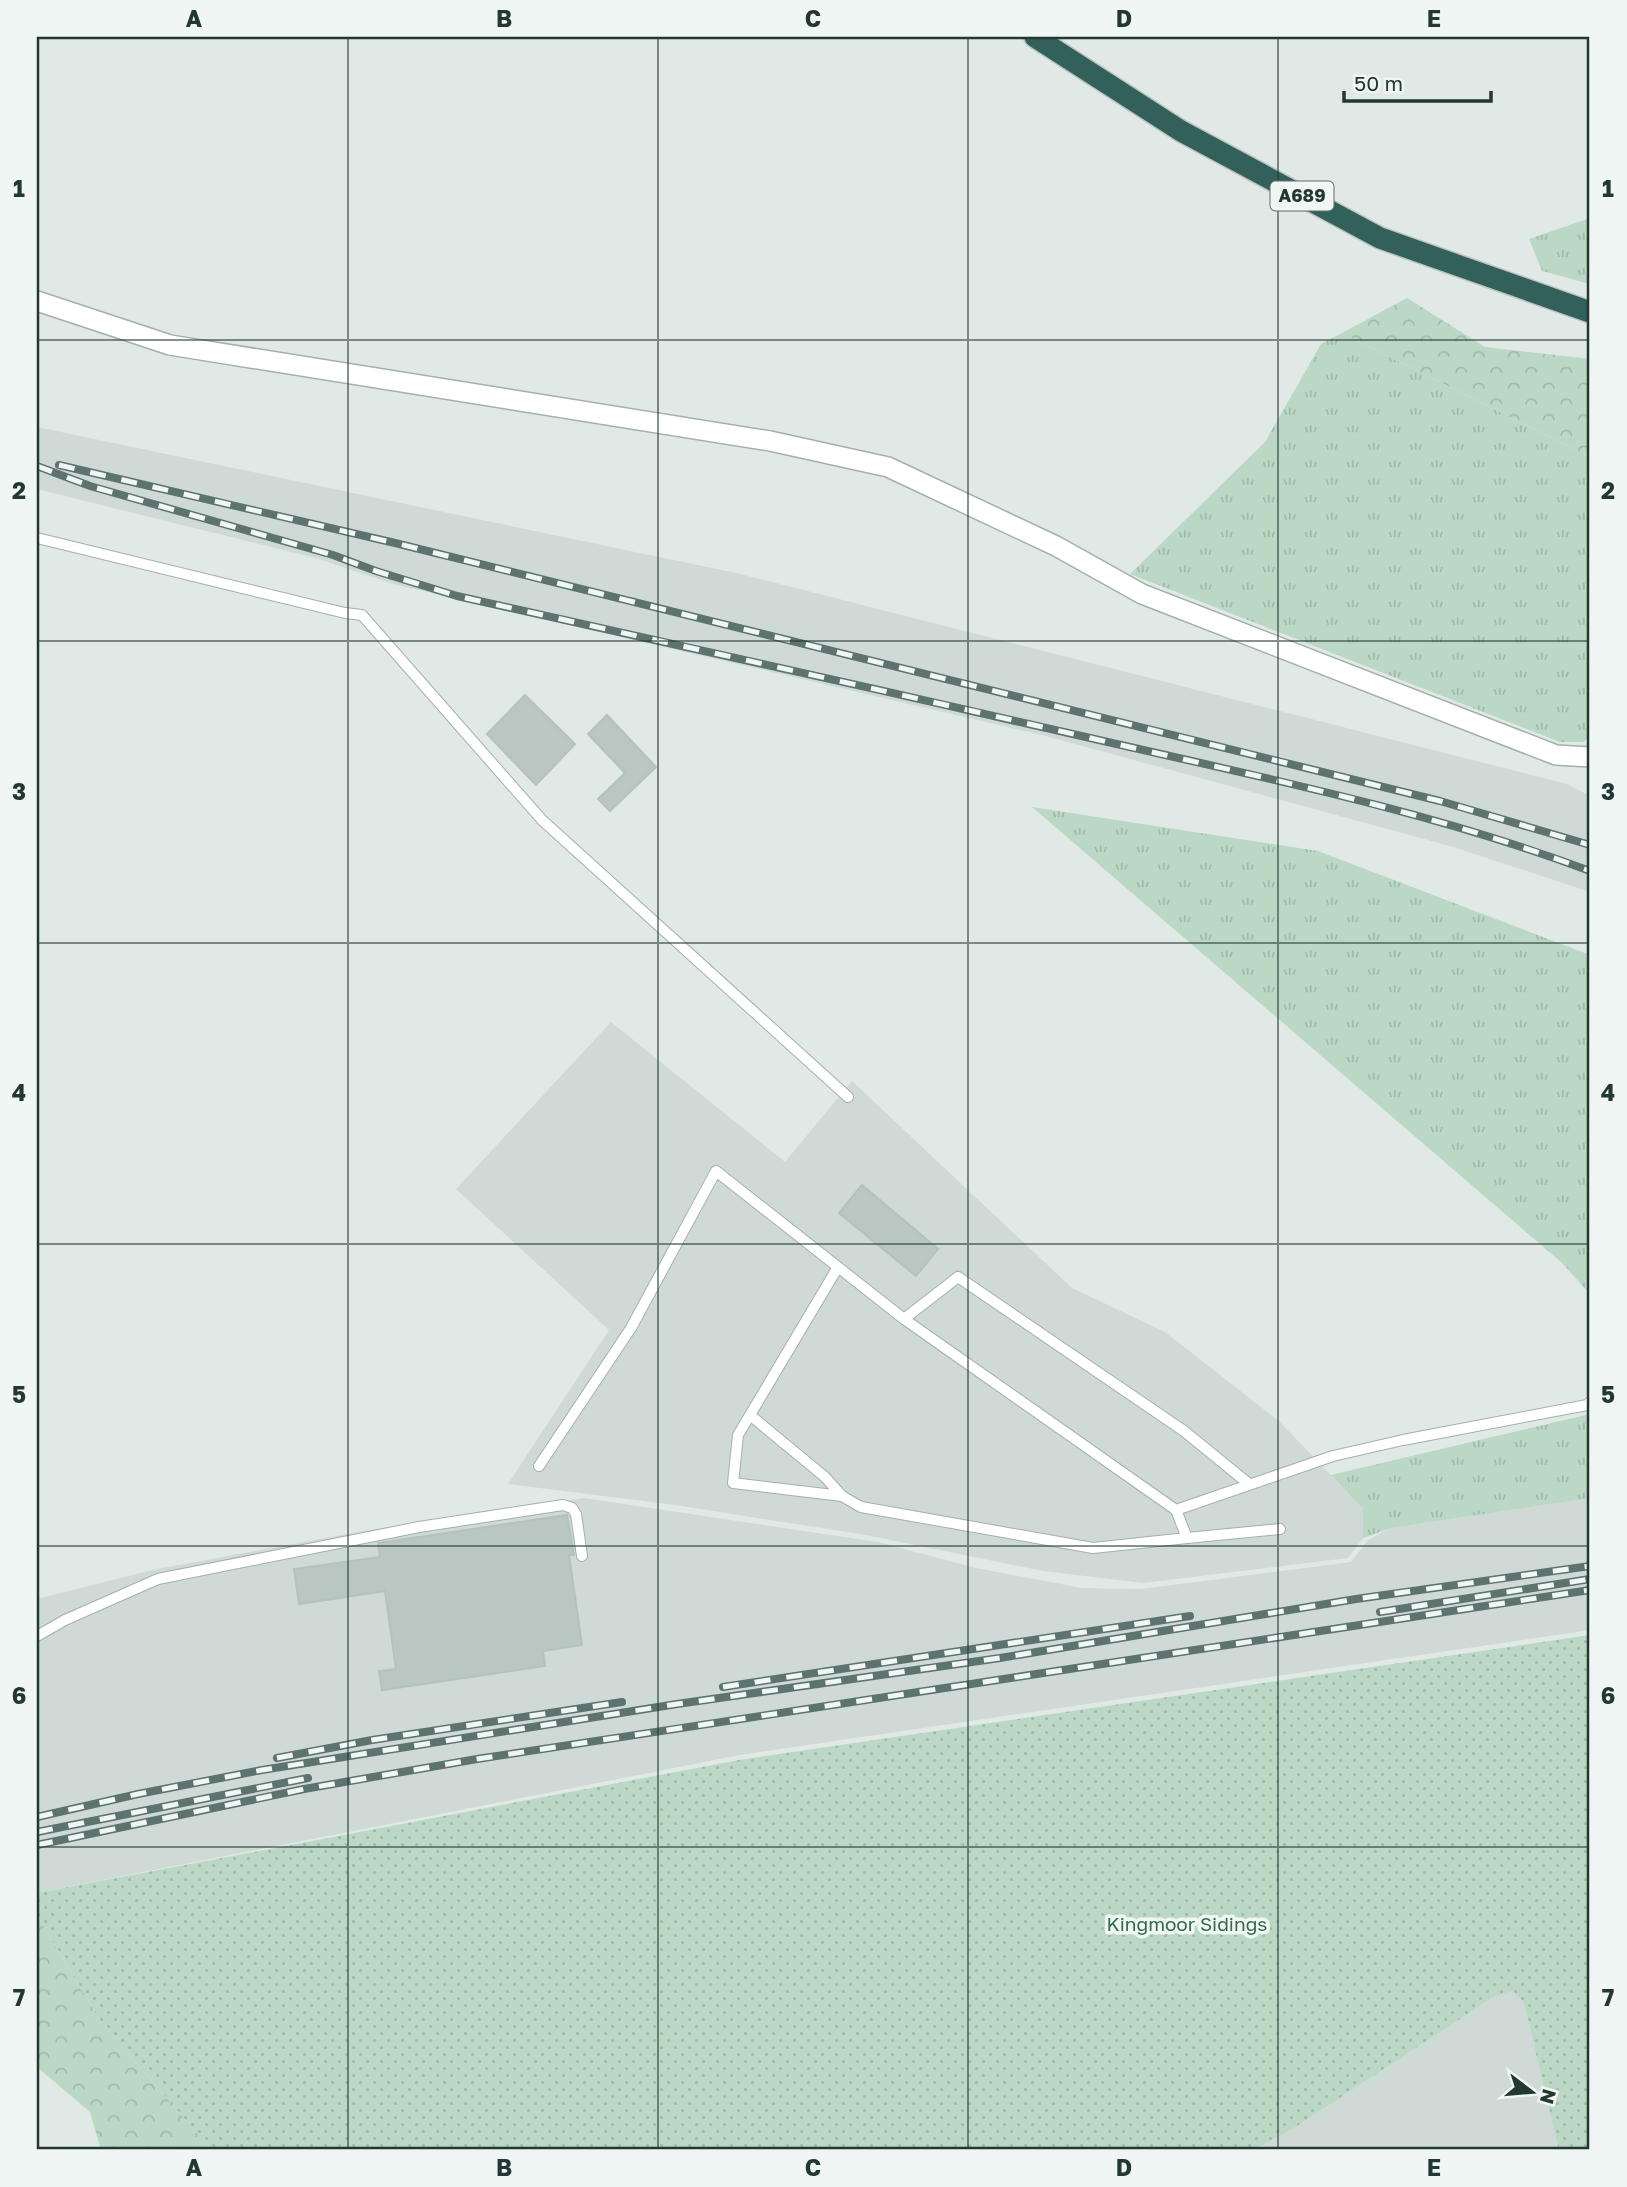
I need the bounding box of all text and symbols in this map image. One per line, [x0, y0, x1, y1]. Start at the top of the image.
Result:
text: A [186, 4, 203, 32]
text: B [496, 4, 512, 32]
text: C [805, 4, 821, 32]
text: D [1116, 4, 1132, 32]
text: E [1427, 4, 1441, 32]
scale bar [1344, 60, 1490, 104]
text: 50 m [1354, 70, 1403, 96]
text: 1 [13, 174, 25, 202]
text: 1 [1602, 174, 1614, 202]
road number: A689 [1270, 182, 1334, 210]
text: 2 [12, 476, 26, 504]
text: 2 [1601, 476, 1615, 504]
text: 3 [12, 777, 26, 805]
text: 3 [1601, 777, 1615, 805]
text: 4 [12, 1078, 26, 1106]
text: 4 [1601, 1078, 1615, 1106]
text: 5 [12, 1380, 26, 1408]
text: 5 [1601, 1380, 1615, 1408]
text: 6 [12, 1681, 26, 1709]
text: 6 [1601, 1681, 1615, 1709]
park label: Kingmoor Sidings [1107, 1912, 1267, 1935]
text: 7 [13, 1983, 25, 2011]
text: 7 [1602, 1983, 1614, 2011]
north arrow [1498, 2058, 1568, 2128]
text: N [1536, 2087, 1562, 2107]
text: A [186, 2153, 203, 2181]
text: B [496, 2153, 512, 2181]
text: C [805, 2153, 821, 2181]
text: D [1116, 2153, 1132, 2181]
text: E [1427, 2153, 1441, 2181]

